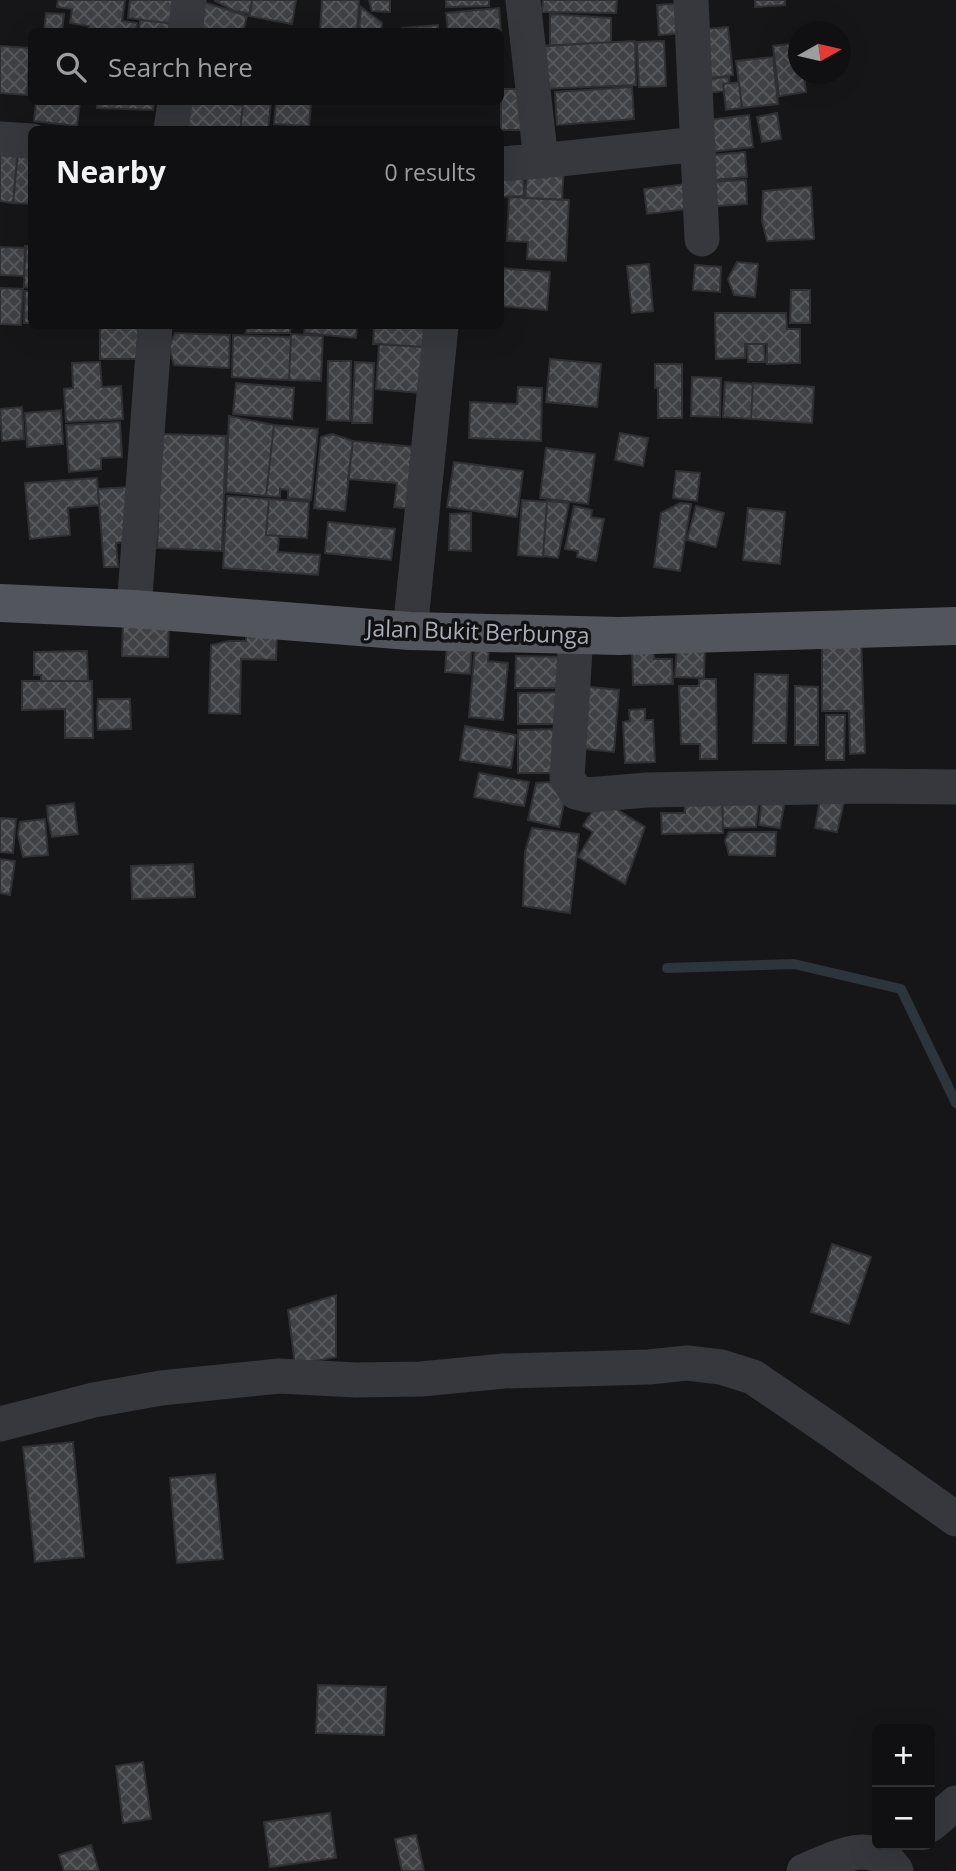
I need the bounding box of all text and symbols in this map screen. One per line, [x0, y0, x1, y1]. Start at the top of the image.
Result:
north arrow [788, 21, 851, 84]
search box [28, 28, 504, 105]
icon: search [52, 48, 90, 86]
text: Search here [108, 49, 253, 85]
text: Nearby [56, 151, 166, 192]
text: 0 results [385, 156, 476, 188]
street label: Jalan Bukit Berbunga [364, 611, 590, 651]
map controls [872, 1724, 935, 1850]
button: + [872, 1724, 935, 1787]
button: − [872, 1787, 935, 1850]

